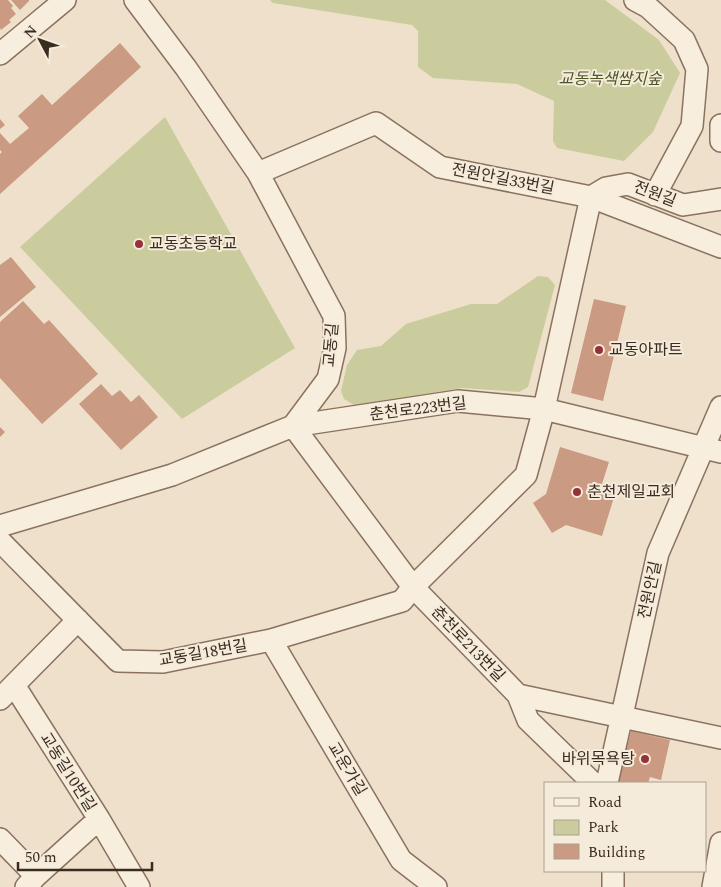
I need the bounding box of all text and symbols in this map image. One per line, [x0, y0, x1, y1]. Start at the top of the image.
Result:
north arrow [15, 15, 65, 65]
text: N [19, 21, 42, 43]
park label: 교동녹색쌈지숲 [558, 67, 663, 91]
street label: 전원안길33번길 [450, 157, 556, 201]
street label: 전원길 [630, 175, 680, 213]
place label: 교동초등학교 [149, 232, 237, 256]
marker: 교동초등학교 [133, 238, 145, 250]
street label: 교동길 [317, 322, 345, 368]
place label: 교동아파트 [609, 338, 683, 362]
marker: 교동아파트 [593, 344, 605, 356]
street label: 춘천로223번길 [368, 391, 468, 427]
place label: 춘천제일교회 [587, 480, 675, 504]
marker: 춘천제일교회 [571, 486, 583, 498]
street label: 전원안길 [632, 559, 668, 621]
street label: 춘천로213번길 [425, 601, 511, 687]
street label: 교동길18번길 [157, 633, 249, 673]
street label: 교동길10번길 [34, 728, 102, 816]
street label: 교운가길 [322, 738, 372, 800]
place label: 바위목욕탕 [561, 747, 635, 771]
marker: 바위목욕탕 [639, 753, 651, 765]
legend [544, 782, 706, 872]
text: Road [588, 791, 622, 814]
text: Park [588, 816, 619, 839]
scale bar [18, 840, 151, 872]
text: Building [588, 841, 645, 864]
text: 50 m [25, 846, 57, 869]

